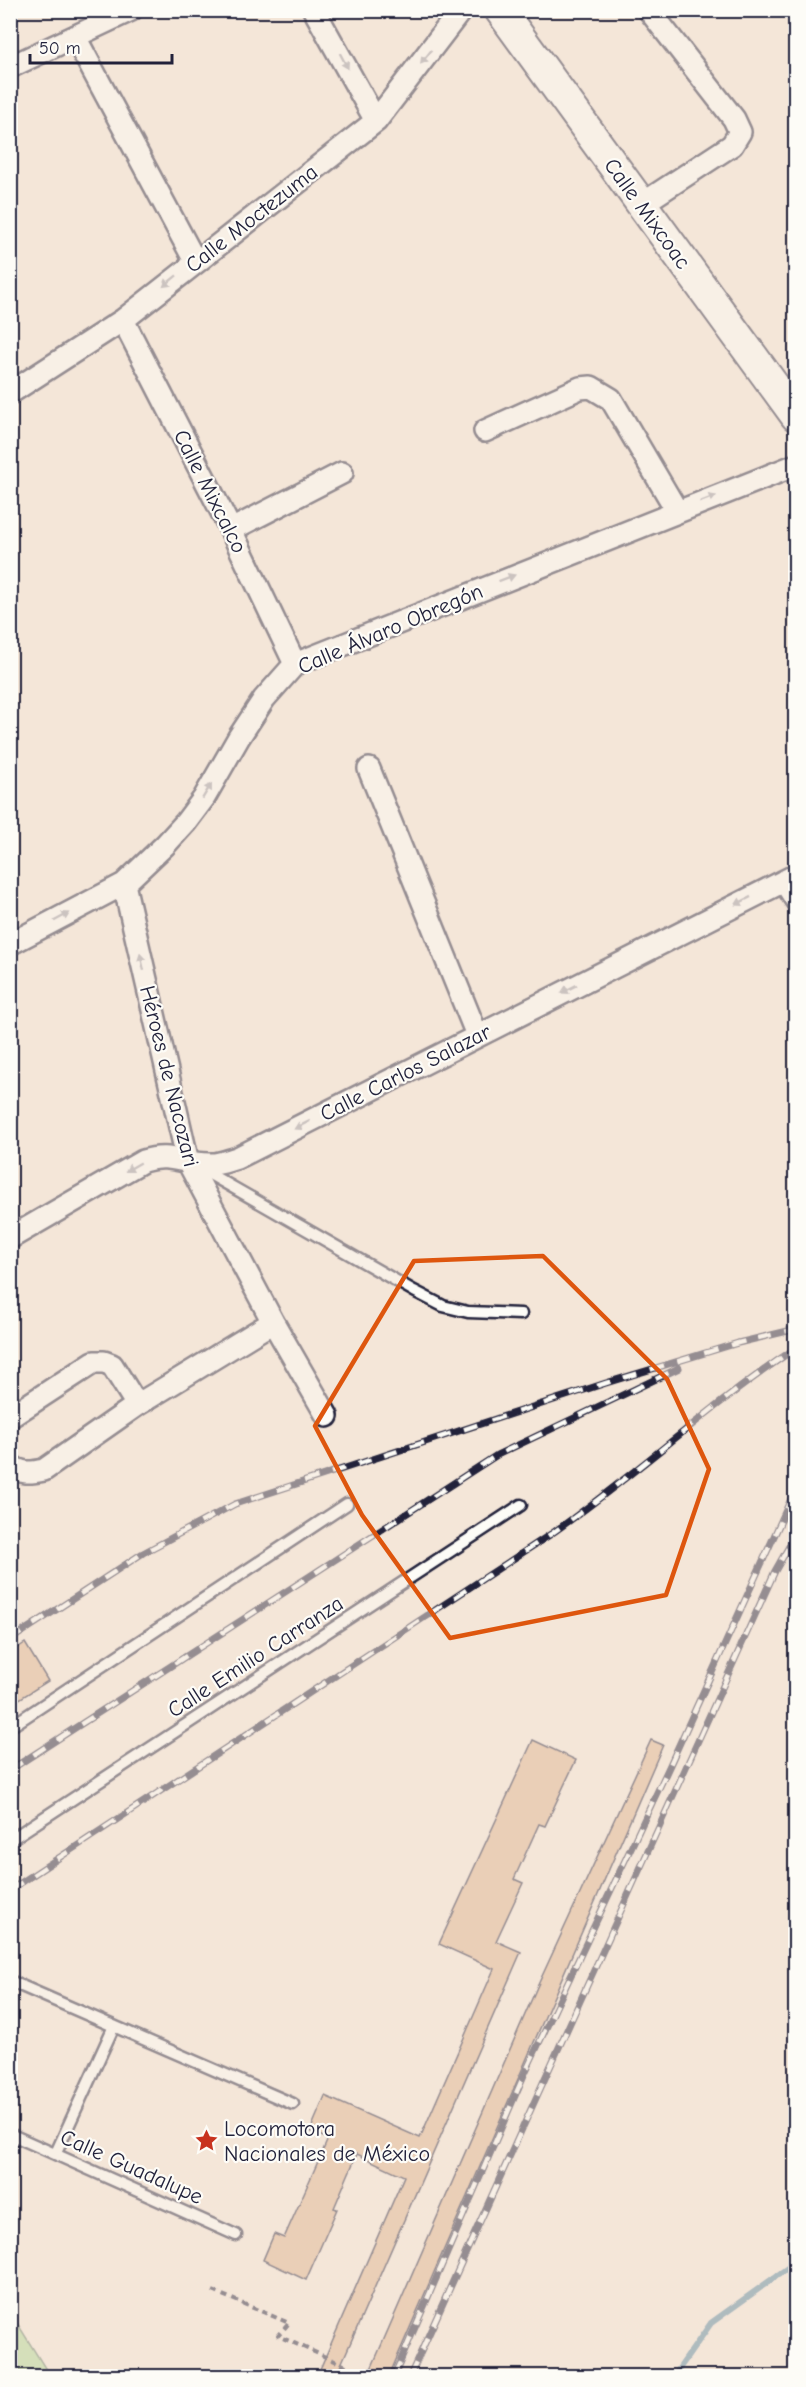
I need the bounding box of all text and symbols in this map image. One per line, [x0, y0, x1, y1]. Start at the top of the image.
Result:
scale bar [30, 27, 172, 65]
text: 50 m [39, 38, 81, 59]
one-way arrow [420, 49, 432, 64]
one-way arrow [339, 53, 349, 70]
street label: Calle Mixcoac [598, 153, 696, 274]
street label: Calle Moctezuma [180, 159, 323, 278]
one-way arrow [162, 275, 178, 288]
street label: Calle Mixcalco [168, 425, 252, 558]
one-way arrow [699, 494, 717, 503]
one-way arrow [498, 573, 516, 582]
street label: Calle Álvaro Obregón [294, 578, 487, 680]
one-way arrow [202, 783, 213, 799]
one-way arrow [735, 896, 752, 906]
one-way arrow [54, 912, 71, 921]
one-way arrow [137, 952, 146, 971]
street label: Héroes de Nacozari [134, 983, 204, 1170]
one-way arrow [560, 984, 577, 994]
street label: Calle Carlos Salazar [316, 1019, 495, 1127]
one-way arrow [293, 1120, 310, 1130]
one-way arrow [125, 1161, 141, 1172]
street label: Calle Emilio Carranza [163, 1590, 348, 1723]
place label: Locomotora Nacionales de México [224, 2116, 430, 2167]
street label: Calle Guadalupe [56, 2124, 207, 2210]
place icon: Locomotora Nacionales de México [193, 2128, 219, 2154]

